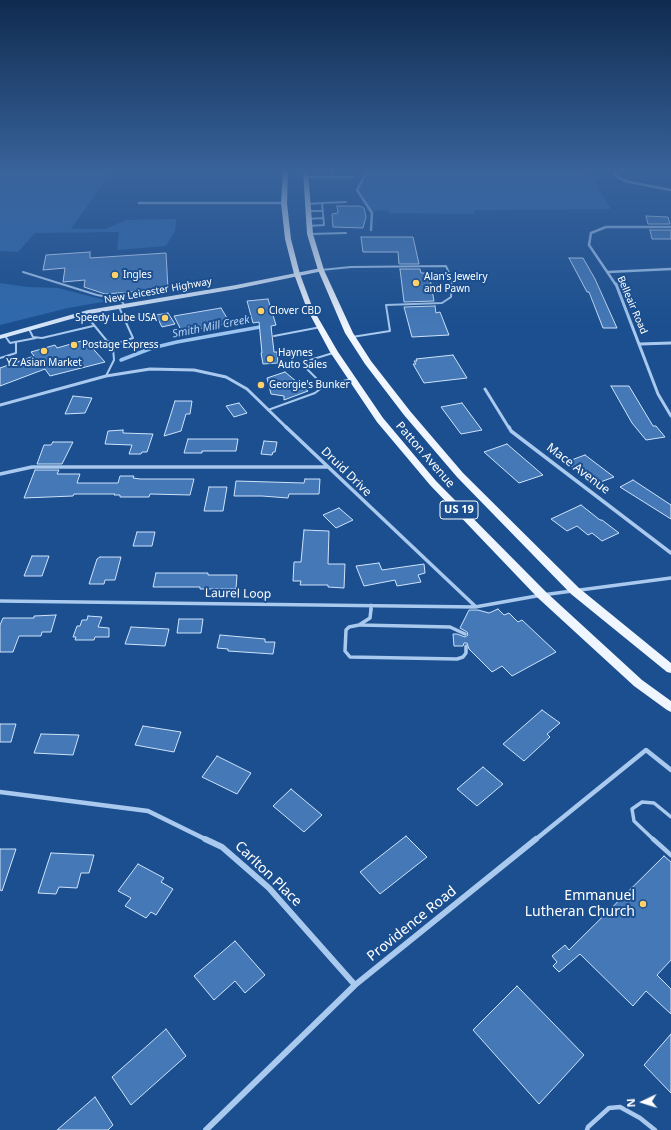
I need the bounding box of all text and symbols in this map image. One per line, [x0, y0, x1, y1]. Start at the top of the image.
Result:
place label: Ingles [123, 269, 152, 281]
marker: Ingles [110, 270, 120, 280]
place label: Alan's Jewelry and Pawn [424, 271, 487, 294]
street label: Belleair Road [614, 274, 650, 336]
street label: New Leicester Highway [103, 276, 213, 306]
marker: Alan's Jewelry and Pawn [411, 278, 421, 288]
place label: Clover CBD [269, 305, 321, 317]
marker: Clover CBD [256, 306, 266, 316]
place label: Speedy Lube USA [75, 312, 157, 324]
marker: Speedy Lube USA [160, 313, 170, 323]
water label: Smith Mill Creek [171, 313, 251, 341]
place label: Postage Express [82, 339, 159, 351]
marker: Postage Express [69, 340, 79, 350]
marker: YZ Asian Market [39, 346, 49, 356]
place label: Haynes Auto Sales [278, 347, 327, 370]
marker: Haynes Auto Sales [265, 354, 275, 364]
place label: YZ Asian Market [6, 357, 82, 369]
place label: Georgie's Bunker [269, 379, 350, 391]
marker: Georgie's Bunker [256, 380, 266, 390]
street label: Patton Avenue [392, 419, 458, 491]
street label: Mace Avenue [544, 441, 612, 497]
street label: Druid Drive [318, 444, 374, 500]
road number: US 19 [440, 501, 478, 519]
street label: Laurel Loop [205, 586, 271, 602]
street label: Carlton Place [231, 838, 305, 910]
street label: Providence Road [364, 883, 460, 965]
place label: Emmanuel Lutheran Church [525, 888, 635, 920]
marker: Emmanuel Lutheran Church [638, 899, 648, 909]
north arrow [623, 1082, 663, 1122]
text: N [623, 1098, 638, 1108]

